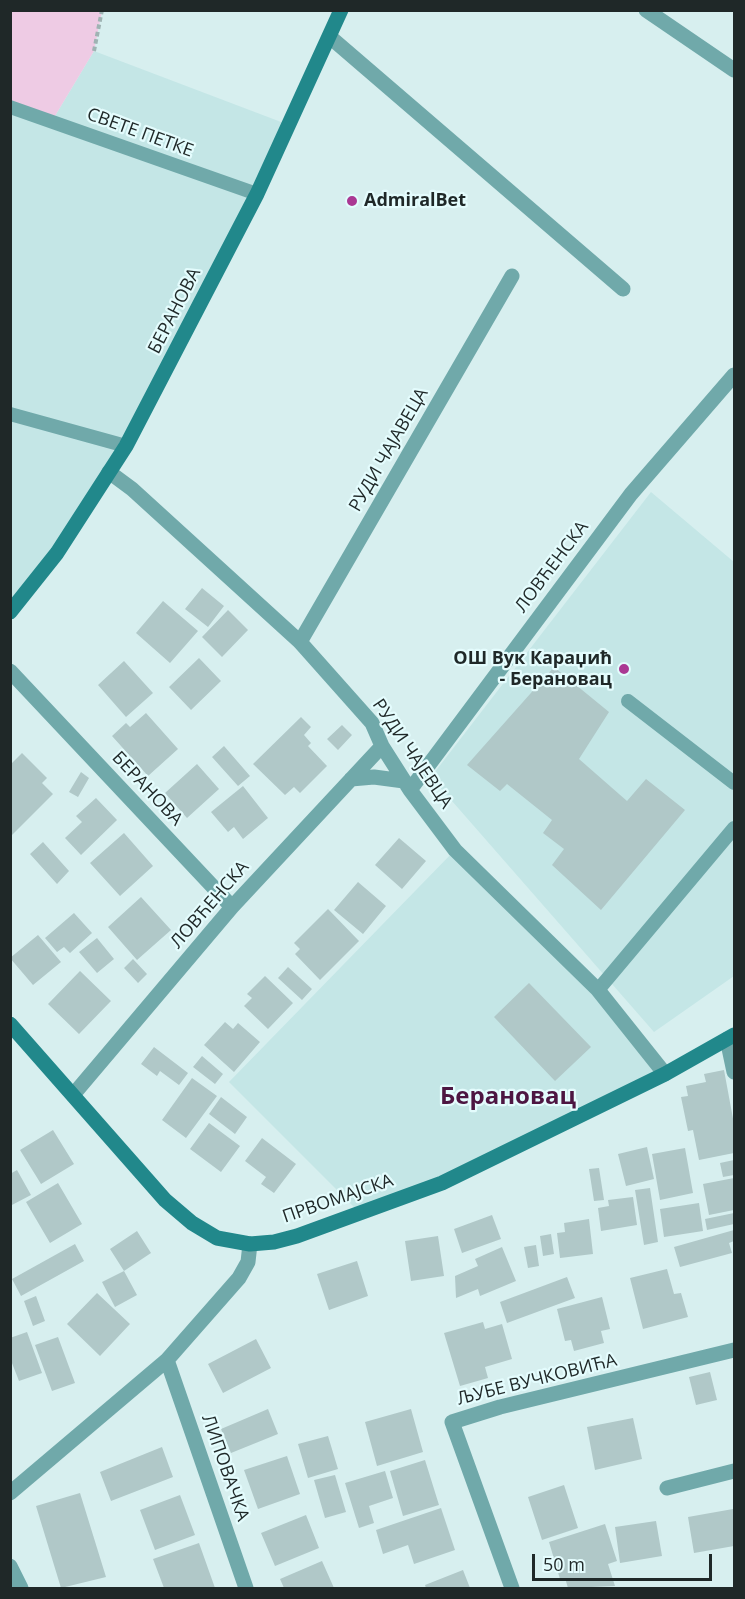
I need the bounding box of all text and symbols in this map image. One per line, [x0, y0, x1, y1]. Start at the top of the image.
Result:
street label: СВЕТЕ ПЕТКЕ [84, 104, 196, 162]
place label: AdmiralBet [364, 190, 466, 212]
marker: AdmiralBet [345, 194, 359, 208]
street label: БЕРАНОВА [144, 264, 206, 358]
street label: РУДИ ЧАЈАВЕЦА [345, 384, 433, 516]
street label: ЛОВЋЕНСКА [511, 517, 593, 617]
place label: ОШ Вук Караџић - Берановац [453, 648, 612, 690]
marker: ОШ Вук Караџић - Берановац [617, 662, 631, 676]
street label: РУДИ ЧАЈЕВЦА [367, 695, 457, 813]
street label: БЕРАНОВА [107, 747, 187, 831]
street label: ЛОВЋЕНСКА [166, 857, 254, 953]
district label: Берановац [440, 1083, 576, 1111]
street label: ПРВОМАЈСКА [280, 1170, 396, 1228]
street label: ЉУБЕ ВУЧКОВИЋА [455, 1350, 619, 1410]
street label: ЛИПОВАЧКА [197, 1412, 253, 1524]
scale bar [535, 1542, 715, 1580]
text: 50 m [543, 1552, 585, 1576]

